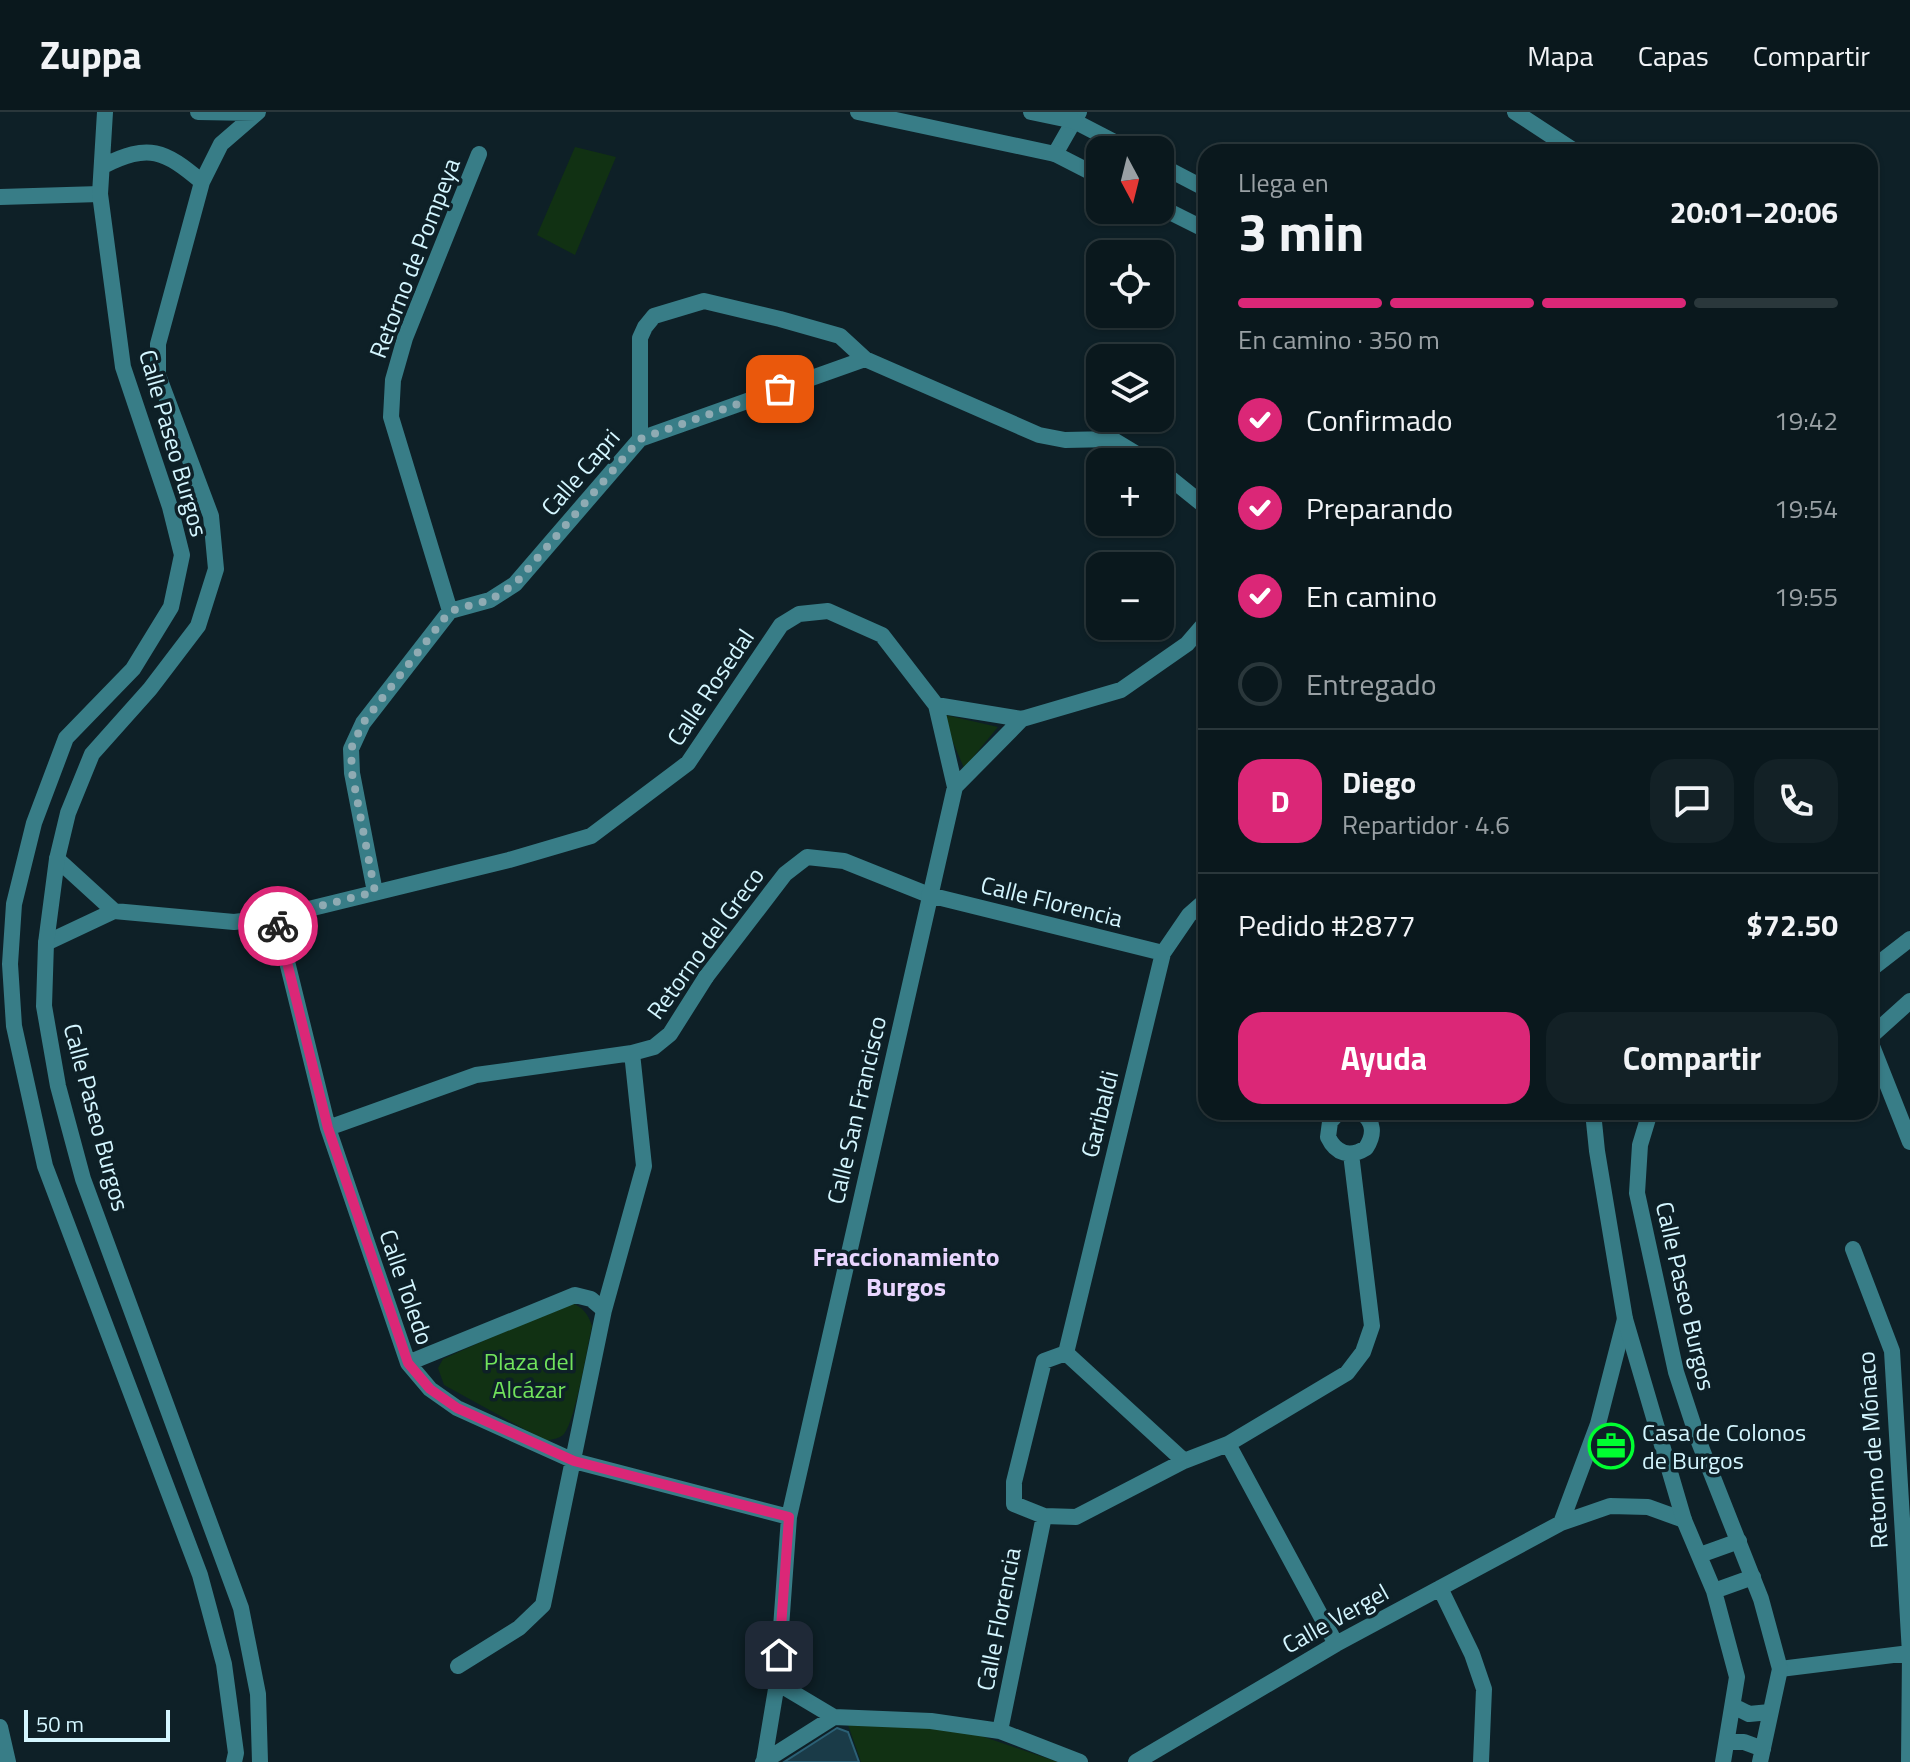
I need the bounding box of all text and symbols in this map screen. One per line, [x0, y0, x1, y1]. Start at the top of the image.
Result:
text: Zuppa [40, 26, 142, 84]
text: Mapa [1527, 34, 1594, 77]
text: Capas [1638, 34, 1709, 77]
text: Compartir [1753, 34, 1870, 77]
north arrow [1086, 136, 1174, 224]
map controls [1086, 136, 1174, 640]
street label: Retorno de Pompeya [359, 153, 469, 363]
text: Llega en [1238, 163, 1329, 202]
text: 20:01–20:06 [1670, 189, 1838, 235]
text: 3 min [1238, 192, 1364, 271]
button: locate [1086, 240, 1174, 328]
text: En camino · 350 m [1238, 320, 1440, 359]
button: layers [1086, 344, 1174, 432]
street label: Calle Paseo Burgos [130, 345, 218, 541]
pin [746, 355, 814, 423]
icon: bag [758, 367, 802, 411]
text: Confirmado [1306, 397, 1453, 443]
icon: check [1238, 398, 1282, 442]
text: 19:42 [1774, 401, 1838, 440]
street label: Calle Capri [532, 421, 628, 523]
button: + [1086, 448, 1174, 536]
text: Preparando [1306, 485, 1453, 531]
icon: check [1238, 486, 1282, 530]
text: 19:54 [1774, 489, 1838, 528]
button: − [1086, 552, 1174, 640]
text: En camino [1306, 573, 1437, 619]
icon: check [1238, 574, 1282, 618]
text: 19:55 [1774, 577, 1838, 616]
street label: Calle Rosedal [658, 621, 762, 753]
text: Entregado [1306, 661, 1437, 707]
text: Diego [1342, 759, 1416, 805]
button: chat [1650, 759, 1734, 843]
button: phone [1754, 759, 1838, 843]
text: D [1270, 778, 1290, 824]
text: Repartidor · 4.6 [1342, 805, 1510, 844]
street label: Retorno del Greco [637, 859, 773, 1027]
street label: Calle Florencia [977, 866, 1127, 936]
courier [238, 886, 318, 966]
text: Pedido #2877 [1238, 902, 1416, 948]
text: $72.50 [1746, 902, 1838, 948]
icon: bike [256, 904, 300, 948]
street label: Calle San Francisco [817, 1012, 895, 1208]
button: Ayuda [1238, 1012, 1530, 1104]
button: Compartir [1546, 1012, 1838, 1104]
street label: Calle Paseo Burgos [55, 1019, 139, 1215]
street label: Garibaldi [1071, 1067, 1127, 1161]
street label: Calle Paseo Burgos [1647, 1198, 1725, 1394]
street label: Calle Toledo [370, 1225, 444, 1349]
district label: Fraccionamiento Burgos [812, 1237, 1000, 1306]
park label: Plaza del Alcázar [484, 1343, 574, 1407]
street label: Retorno de Mónaco [1847, 1350, 1897, 1550]
place label: Casa de Colonos de Burgos [1642, 1414, 1806, 1478]
office icon: Casa de Colonos de Burgos [1587, 1422, 1635, 1470]
street label: Calle Florencia [966, 1544, 1030, 1694]
street label: Calle Vergel [1275, 1574, 1395, 1662]
pin [745, 1621, 813, 1689]
icon: home [757, 1633, 801, 1677]
scale bar [24, 1706, 170, 1742]
text: 50 m [36, 1707, 84, 1741]

